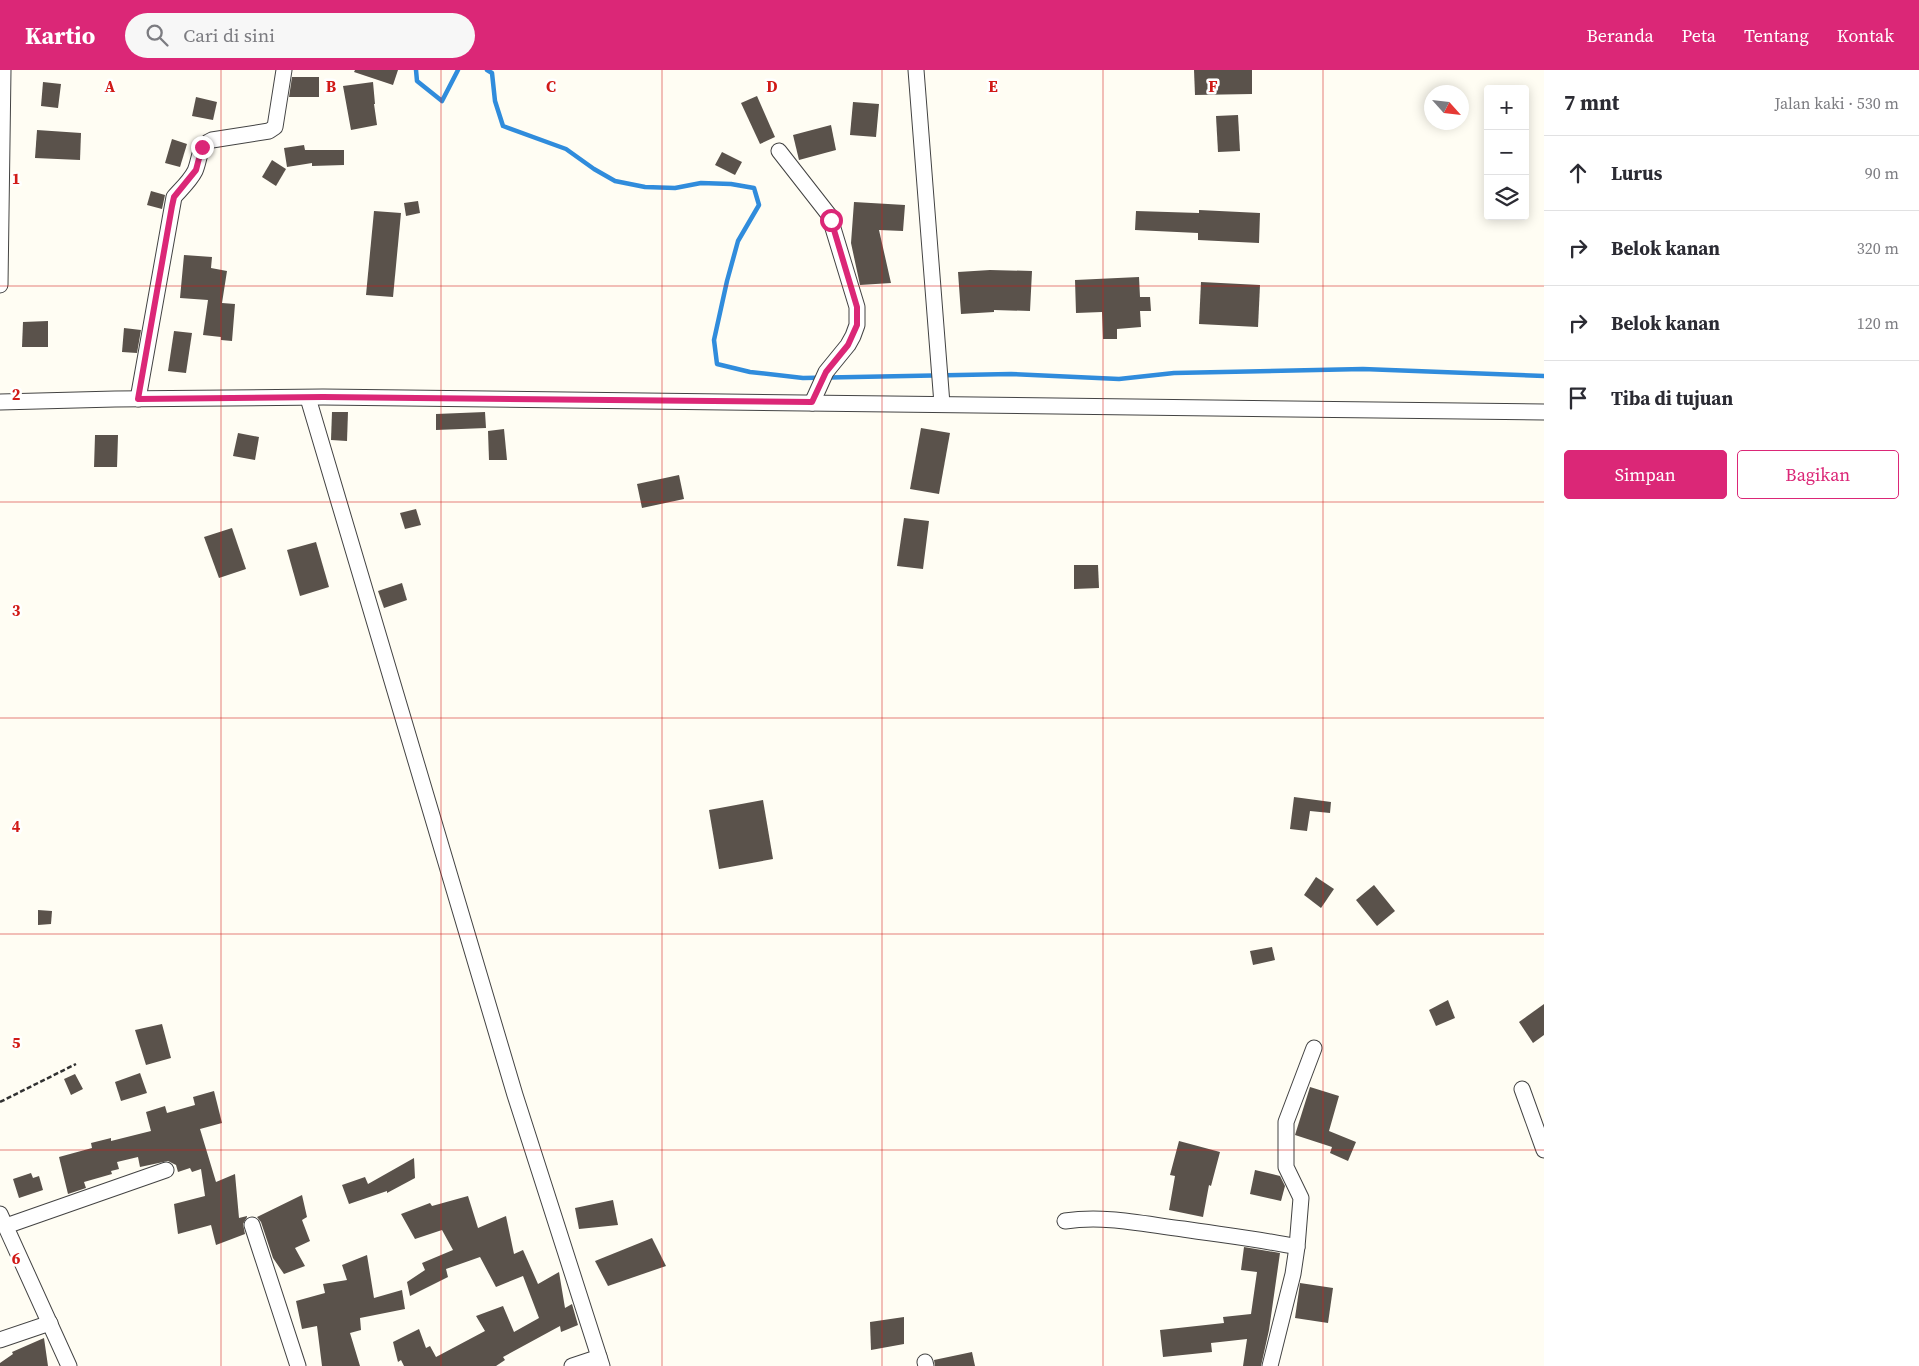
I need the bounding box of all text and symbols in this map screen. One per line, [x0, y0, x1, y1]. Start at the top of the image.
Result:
search box [125, 13, 475, 58]
text: Kartio [25, 19, 95, 52]
icon: search [143, 21, 171, 49]
text: Cari di sini [183, 22, 275, 48]
text: Beranda [1586, 23, 1654, 48]
text: Peta [1682, 23, 1716, 48]
text: Tentang [1744, 23, 1809, 48]
text: Kontak [1837, 23, 1894, 48]
text: A [105, 75, 116, 97]
text: B [326, 75, 337, 97]
text: C [546, 75, 556, 97]
text: D [766, 75, 778, 97]
text: E [988, 75, 998, 97]
text: F [1208, 75, 1218, 97]
north arrow [1424, 85, 1469, 130]
map controls [1484, 85, 1529, 220]
button: + [1484, 85, 1529, 130]
text: 7 mnt [1564, 88, 1619, 117]
text: Jalan kaki · 530 m [1774, 92, 1899, 114]
button: − [1484, 130, 1529, 175]
route end [191, 136, 214, 159]
icon: ahead [1564, 159, 1592, 187]
text: Lurus [1611, 160, 1662, 186]
text: 90 m [1865, 162, 1899, 184]
text: 1 [12, 167, 20, 189]
button: layers [1484, 175, 1529, 220]
route start [820, 209, 843, 232]
icon: right [1564, 234, 1592, 262]
text: Belok kanan [1611, 235, 1720, 261]
text: 320 m [1857, 237, 1899, 259]
icon: right [1564, 309, 1592, 337]
text: Belok kanan [1611, 310, 1720, 336]
text: 120 m [1857, 312, 1899, 334]
text: 2 [12, 383, 21, 405]
icon: arrive [1564, 384, 1592, 412]
text: Tiba di tujuan [1611, 385, 1733, 411]
button: Simpan [1564, 450, 1727, 499]
button: Bagikan [1737, 450, 1899, 499]
text: 3 [12, 599, 21, 621]
text: 4 [12, 815, 21, 837]
text: 5 [12, 1031, 21, 1053]
text: 6 [12, 1247, 21, 1269]

